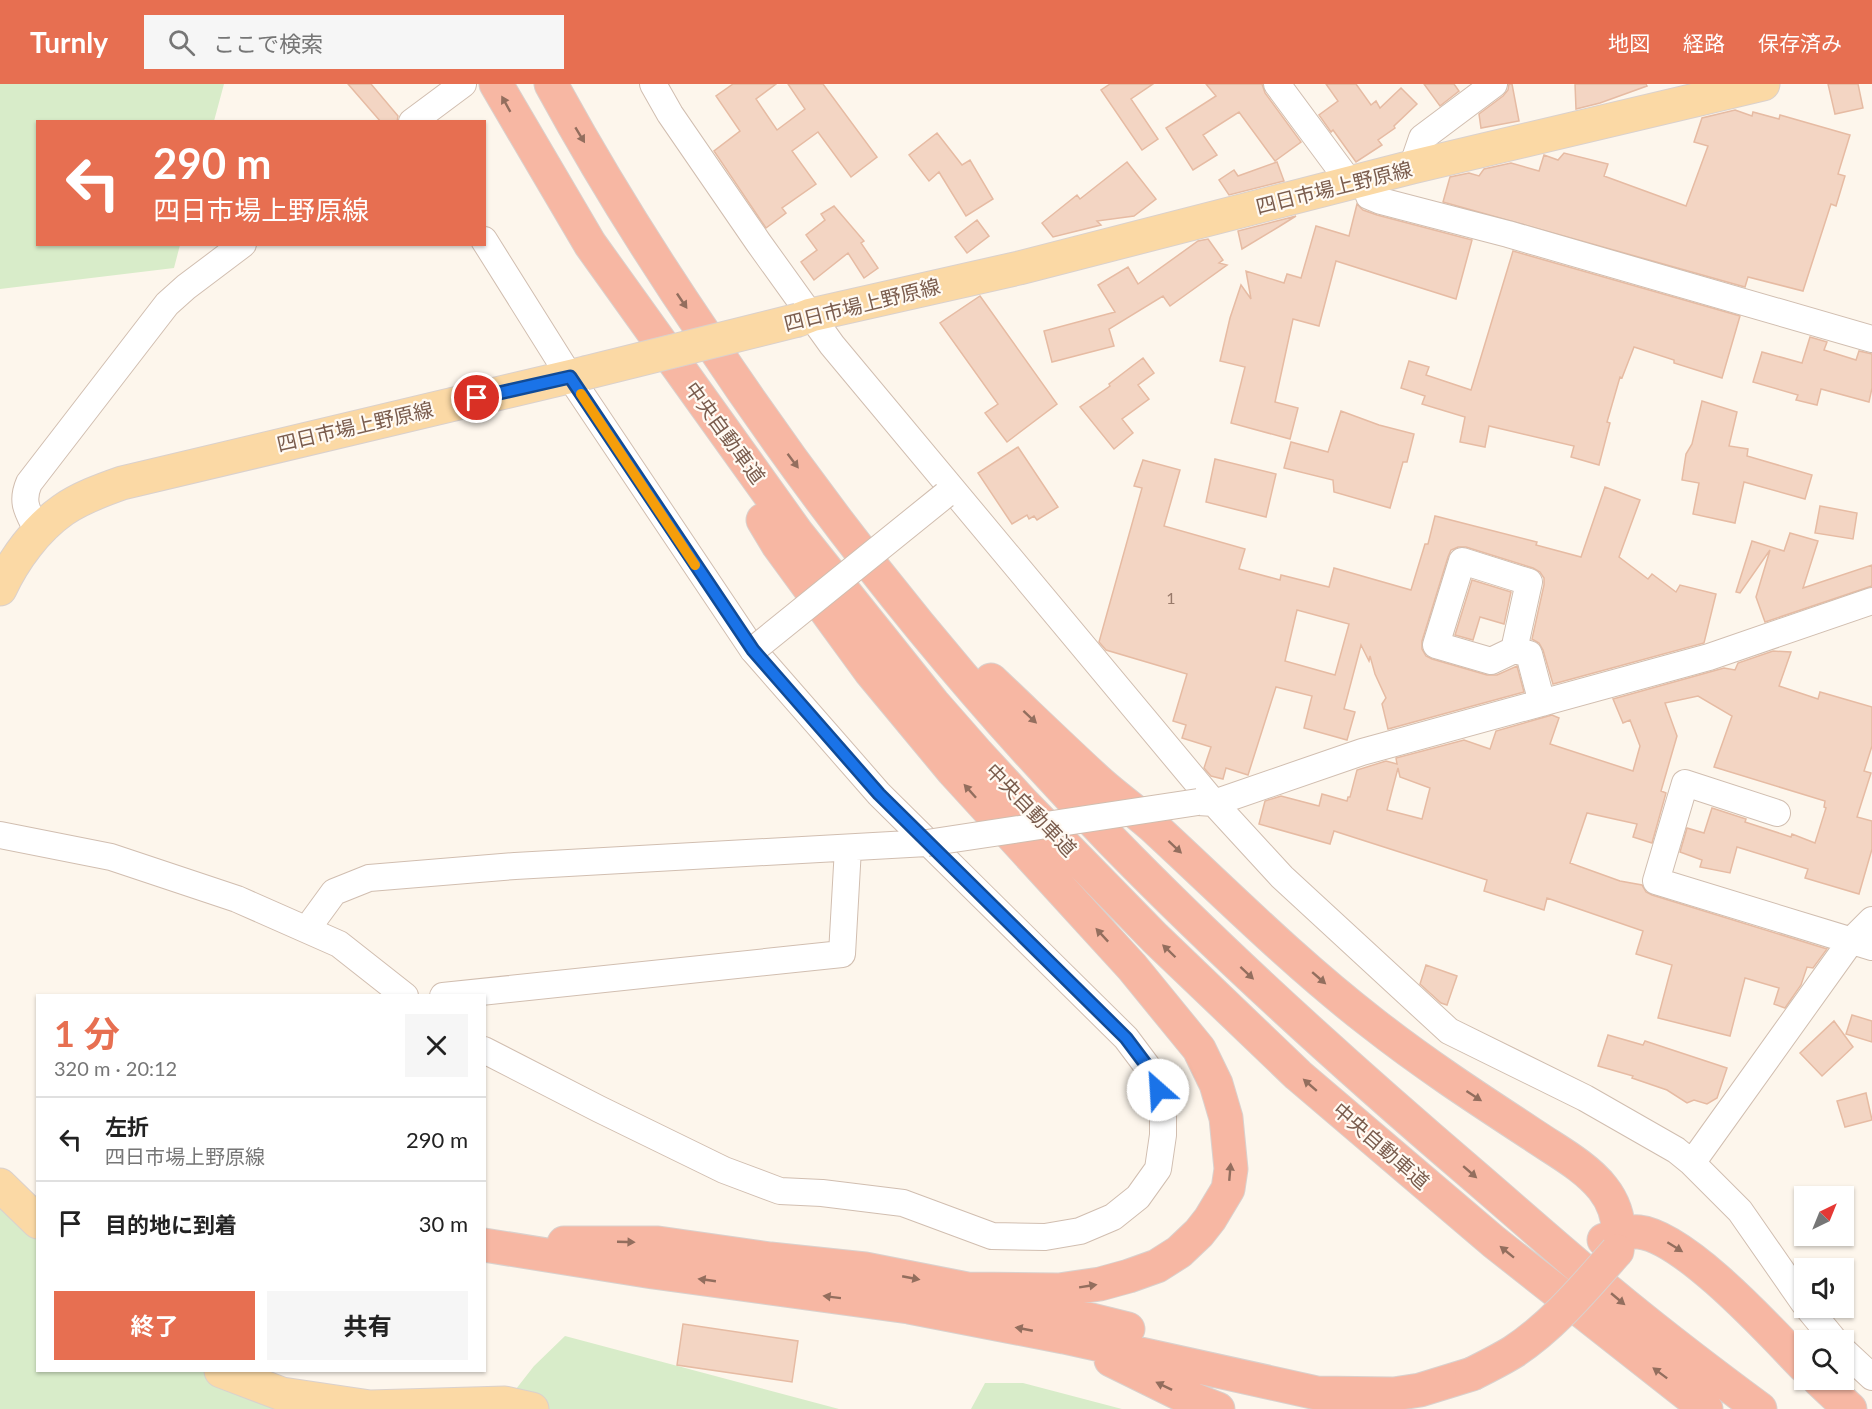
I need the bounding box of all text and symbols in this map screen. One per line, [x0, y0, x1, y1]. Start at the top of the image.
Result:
search box [144, 15, 564, 69]
text: Turnly [30, 25, 108, 59]
icon: search [165, 26, 198, 59]
text: ここで検索 [213, 30, 323, 57]
text: 地図 [1608, 30, 1650, 55]
text: 経路 [1683, 30, 1725, 55]
text: 保存済み [1758, 30, 1842, 55]
one-way arrow [501, 95, 511, 112]
one-way arrow [574, 127, 585, 143]
text: 290 m [153, 138, 271, 188]
icon: left [54, 144, 132, 222]
street label: 四日市場上野原線 [1253, 156, 1414, 218]
text: 四日市場上野原線 [153, 193, 369, 226]
street label: 四日市場上野原線 [781, 273, 942, 335]
one-way arrow [676, 293, 687, 309]
pin [451, 372, 502, 423]
street label: 中央自動車道 [681, 377, 771, 488]
icon: arrive [460, 381, 493, 414]
street label: 四日市場上野原線 [274, 396, 435, 456]
one-way arrow [787, 453, 799, 469]
house number: 1 [1166, 588, 1176, 607]
one-way arrow [1023, 709, 1037, 723]
street label: 中央自動車道 [981, 758, 1082, 861]
one-way arrow [964, 784, 977, 799]
one-way arrow [1167, 840, 1182, 853]
one-way arrow [1095, 927, 1109, 942]
one-way arrow [1162, 945, 1176, 959]
one-way arrow [1240, 966, 1255, 980]
one-way arrow [1311, 971, 1326, 984]
text: 1 分 [54, 1011, 120, 1055]
button: close [405, 1014, 468, 1077]
text: 320 m · 20:12 [54, 1056, 177, 1080]
position arrow [1126, 1058, 1190, 1122]
one-way arrow [1302, 1079, 1318, 1092]
one-way arrow [1466, 1091, 1482, 1102]
street label: 中央自動車道 [1329, 1097, 1435, 1194]
text: 左折 [105, 1113, 149, 1140]
icon: left [54, 1123, 87, 1156]
text: 290 m [406, 1126, 468, 1153]
text: 四日市場上野原線 [105, 1144, 265, 1168]
one-way arrow [1225, 1163, 1235, 1182]
one-way arrow [1462, 1165, 1477, 1178]
north arrow [1794, 1186, 1854, 1246]
map controls [1794, 1186, 1854, 1390]
icon: arrive [54, 1207, 87, 1240]
text: 30 m [419, 1210, 468, 1237]
text: 目的地に到着 [105, 1211, 237, 1238]
one-way arrow [617, 1237, 636, 1247]
one-way arrow [1667, 1242, 1684, 1252]
one-way arrow [1499, 1246, 1515, 1259]
button: sound [1794, 1258, 1854, 1318]
one-way arrow [902, 1274, 921, 1283]
one-way arrow [697, 1276, 716, 1285]
one-way arrow [1079, 1281, 1098, 1290]
button: 終了 [54, 1291, 255, 1360]
button: 共有 [267, 1291, 468, 1360]
one-way arrow [822, 1292, 841, 1302]
one-way arrow [1610, 1292, 1625, 1305]
one-way arrow [1014, 1324, 1033, 1333]
button: search [1794, 1330, 1854, 1390]
one-way arrow [1652, 1368, 1667, 1380]
one-way arrow [1156, 1382, 1173, 1391]

